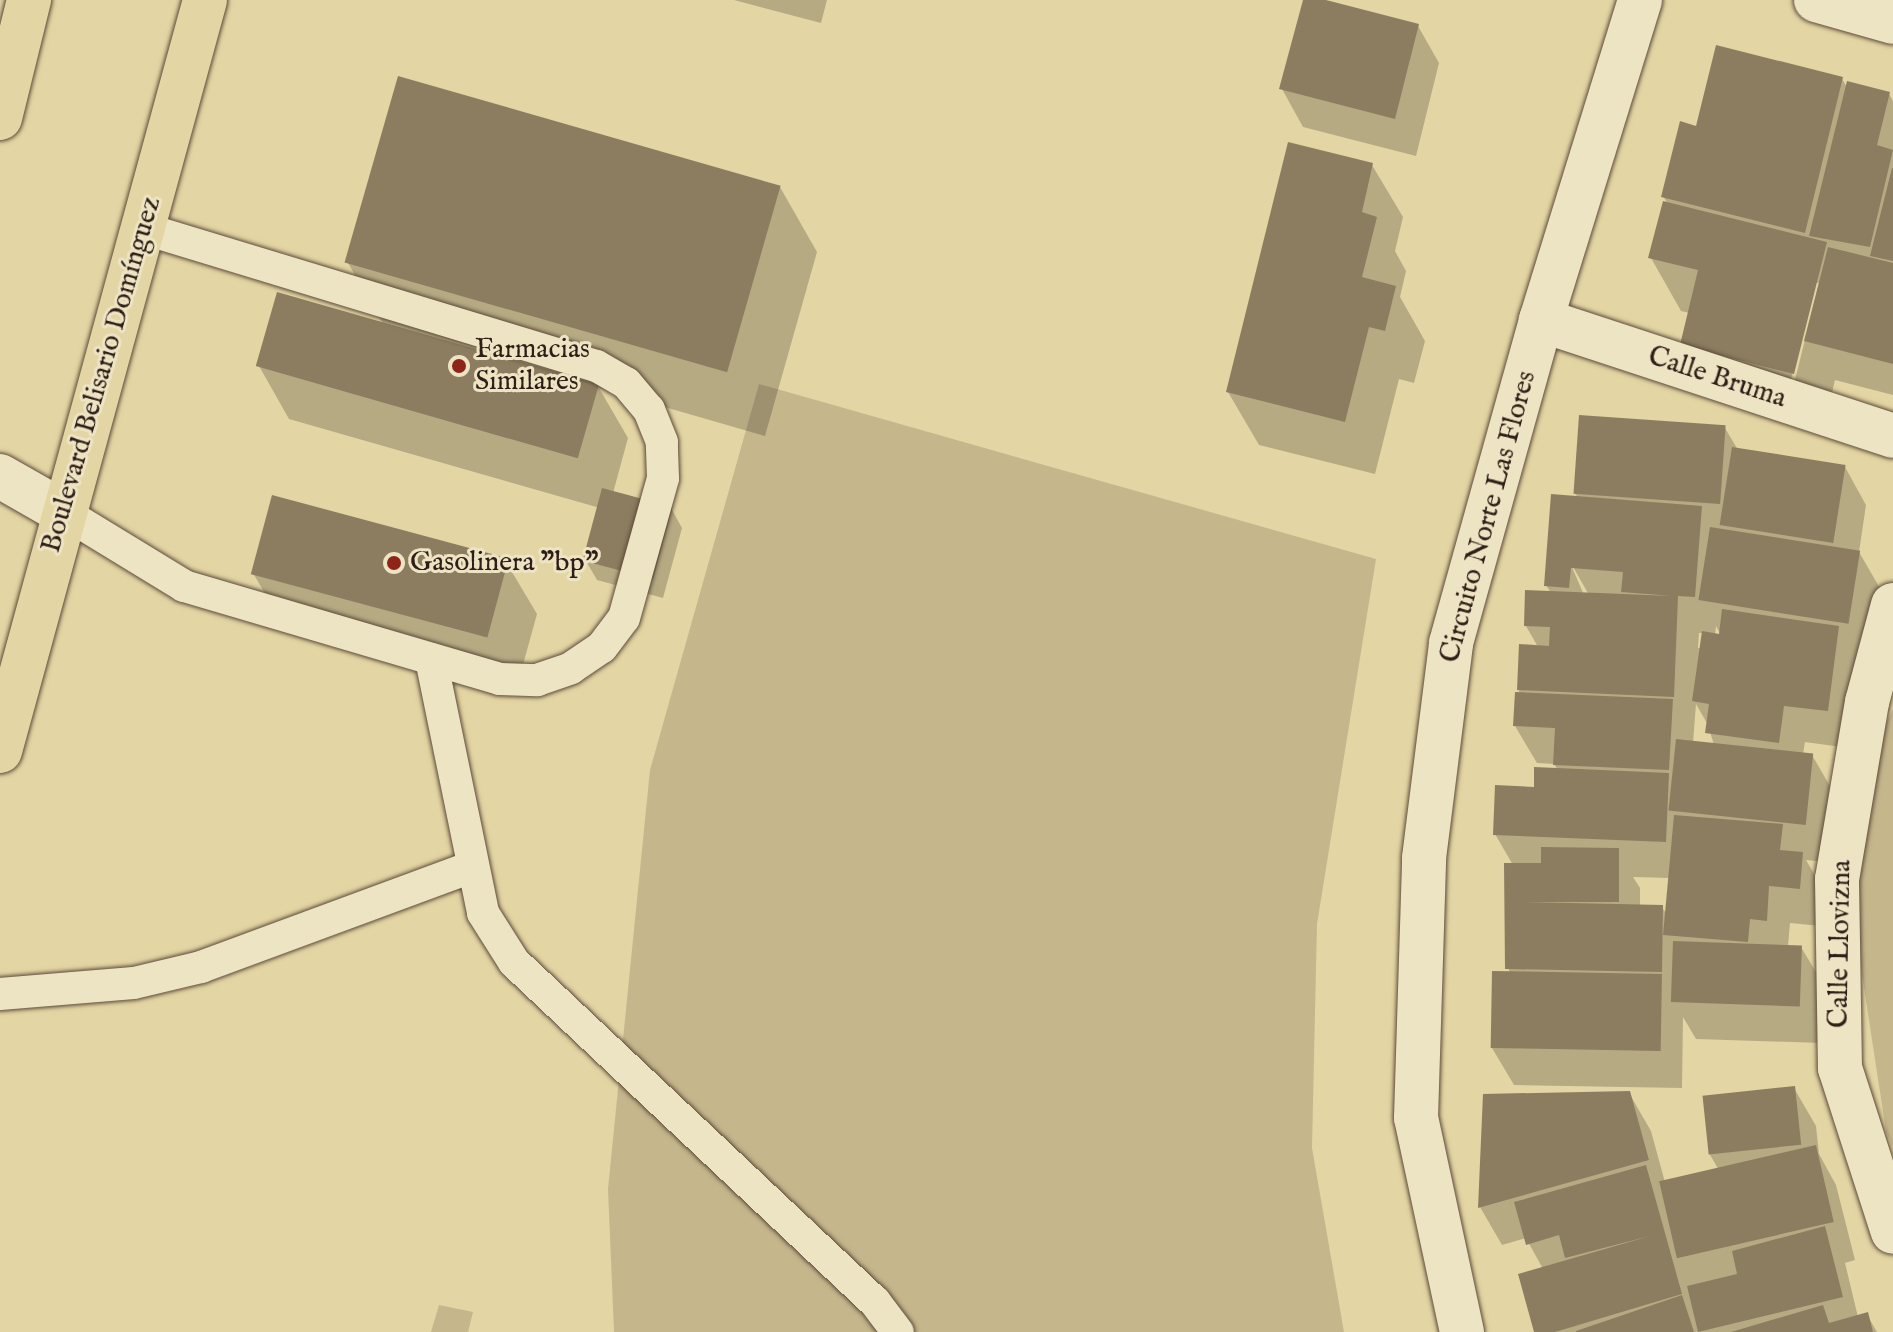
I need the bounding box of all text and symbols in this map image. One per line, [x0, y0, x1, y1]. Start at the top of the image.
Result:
street label: Boulevard Belisario Domínguez [35, 193, 169, 557]
place label: Farmacias Similares [475, 333, 590, 399]
street label: Calle Bruma [1644, 340, 1790, 416]
marker: Farmacias Similares [450, 357, 468, 375]
street label: Circuito Norte Las Flores [1434, 367, 1544, 667]
place label: Gasolinera "bp" [410, 546, 599, 580]
marker: Gasolinera "bp" [385, 554, 403, 572]
street label: Calle Llovizna [1823, 860, 1859, 1028]

